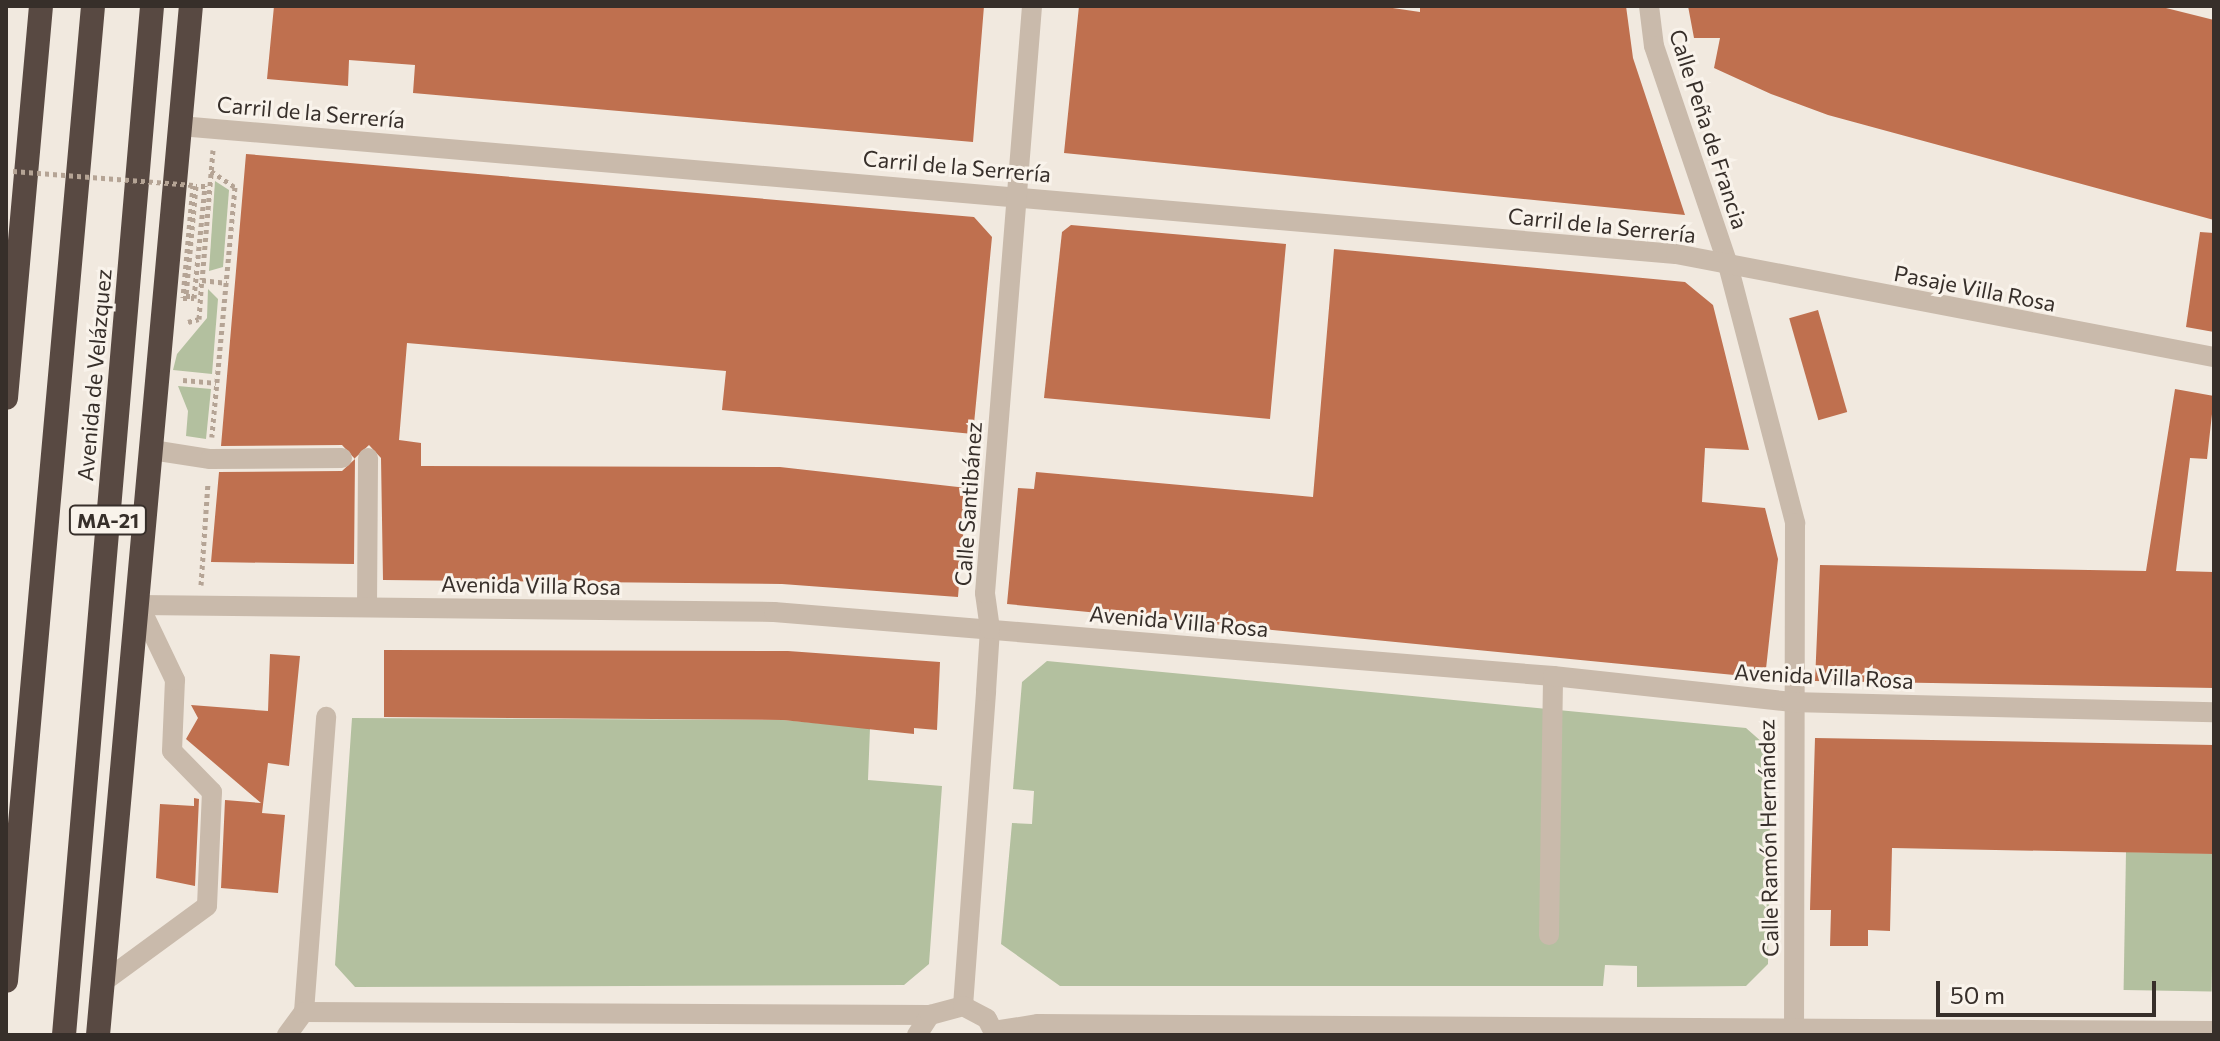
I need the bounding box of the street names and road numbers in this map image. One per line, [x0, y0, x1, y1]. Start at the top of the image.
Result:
street label: Calle Peña de Francia [1664, 26, 1754, 232]
street label: Carril de la Serrería [216, 91, 406, 133]
street label: Carril de la Serrería [862, 145, 1052, 187]
street label: Carril de la Serrería [1507, 202, 1697, 248]
street label: Pasaje Villa Rosa [1892, 259, 2058, 317]
street label: Avenida de Velázquez [72, 268, 116, 482]
street label: Calle Santibánez [949, 421, 987, 587]
road number: MA-21 [68, 504, 148, 536]
street label: Avenida Villa Rosa [441, 570, 621, 600]
street label: Avenida Villa Rosa [1088, 600, 1270, 642]
street label: Avenida Villa Rosa [1734, 658, 1914, 694]
street label: Calle Ramón Hernández [1753, 719, 1783, 957]

